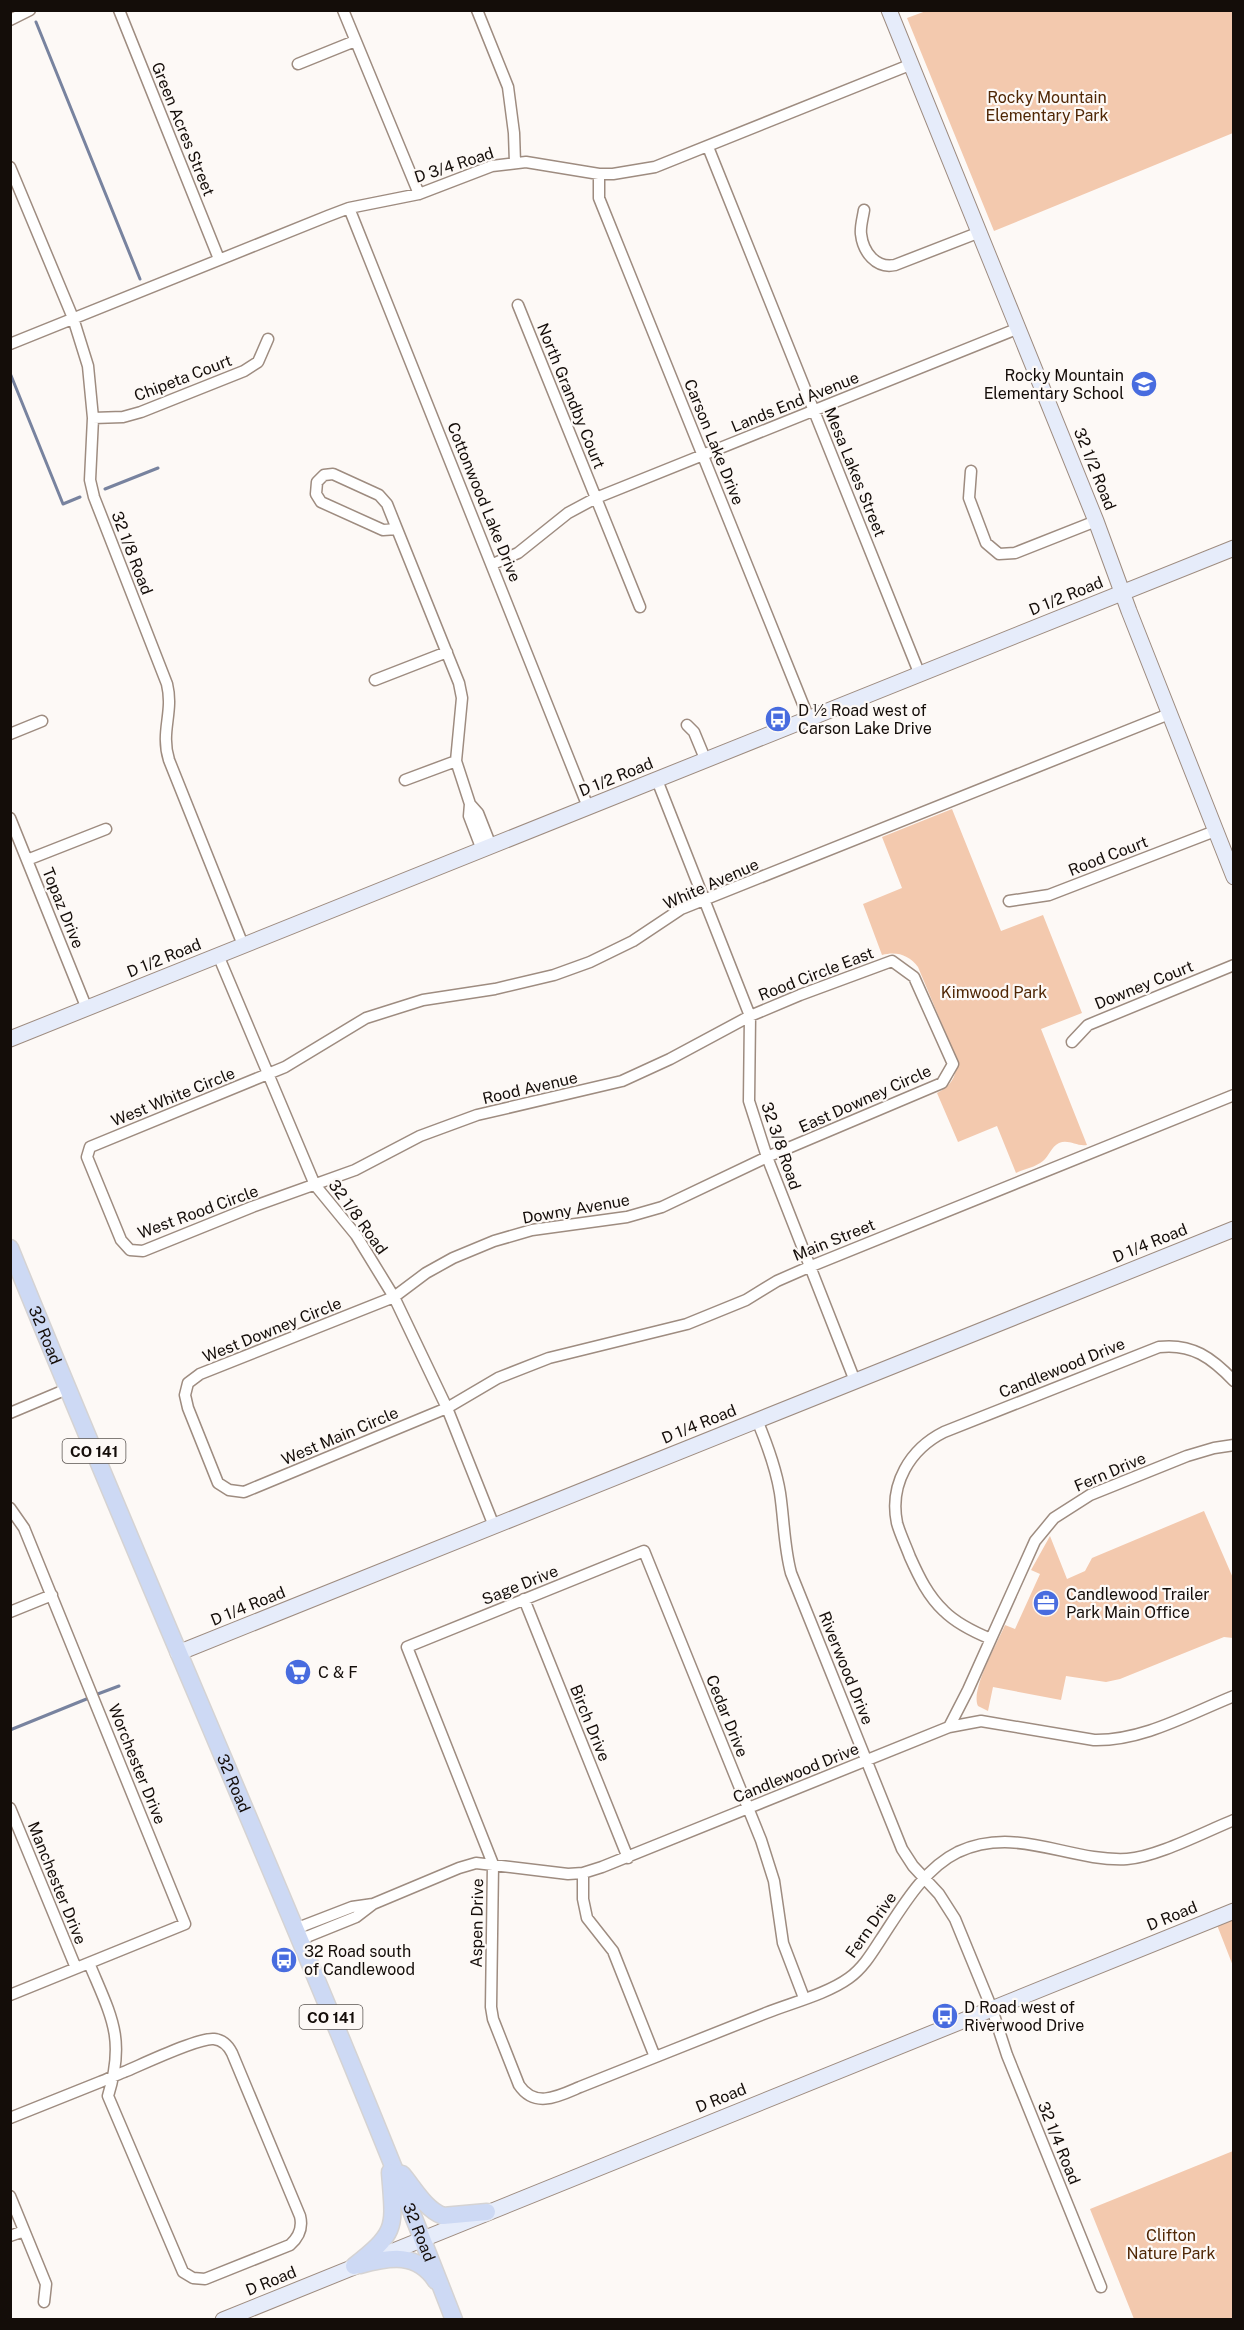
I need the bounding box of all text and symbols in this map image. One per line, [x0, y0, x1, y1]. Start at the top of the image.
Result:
street label: Green Acres Street [147, 59, 219, 199]
park label: Rocky Mountain Elementary Park [985, 88, 1109, 125]
street label: D 3/4 Road [412, 143, 496, 187]
street label: North Grandby Court [533, 320, 609, 472]
street label: Chipeta Court [131, 351, 235, 405]
place label: Rocky Mountain Elementary School [984, 366, 1124, 403]
street label: Lands End Avenue [728, 368, 862, 436]
school or university icon: Rocky Mountain Elementary School [1129, 369, 1159, 399]
street label: Carson Lake Drive [680, 376, 748, 508]
street label: Mesa Lakes Street [820, 404, 890, 540]
street label: Cottonwood Lake Drive [443, 419, 525, 585]
street label: 32 1/2 Road [1070, 425, 1120, 513]
street label: 32 1/8 Road [107, 509, 157, 597]
street label: D 1/2 Road [1026, 573, 1106, 619]
place label: D ½ Road west of Carson Lake Drive [798, 701, 932, 738]
bus stop icon: D ½ Road west of Carson Lake Drive [763, 704, 793, 734]
street label: D 1/2 Road [576, 754, 656, 800]
street label: Rood Court [1066, 832, 1150, 880]
street label: White Avenue [660, 855, 762, 913]
street label: Topaz Drive [38, 865, 88, 951]
street label: D 1/2 Road [124, 935, 204, 981]
street label: Rood Circle East [756, 943, 876, 1005]
street label: Downey Court [1092, 957, 1196, 1013]
park label: Kimwood Park [941, 983, 1047, 1002]
street label: East Downey Circle [796, 1061, 934, 1137]
street label: West White Circle [108, 1064, 238, 1130]
street label: Rood Avenue [481, 1068, 579, 1108]
street label: 32 3/8 Road [757, 1100, 805, 1192]
street label: 32 1/8 Road [325, 1176, 391, 1258]
street label: West Rood Circle [135, 1181, 261, 1243]
street label: Downy Avenue [521, 1190, 631, 1228]
street label: Main Street [790, 1215, 878, 1265]
street label: D 1/4 Road [1110, 1219, 1190, 1267]
street label: West Downey Circle [200, 1293, 344, 1367]
street label: 32 Road [25, 1303, 66, 1367]
street label: Candlewood Drive [996, 1334, 1128, 1402]
street label: D 1/4 Road [659, 1400, 739, 1448]
street label: West Main Circle [279, 1403, 401, 1469]
road number: CO 141 [62, 1439, 125, 1463]
street label: Fern Drive [1071, 1448, 1149, 1496]
street label: Sage Drive [479, 1561, 561, 1609]
street label: D 1/4 Road [208, 1582, 288, 1630]
place label: Candlewood Trailer Park Main Office [1066, 1585, 1210, 1622]
office icon: Candlewood Trailer Park Main Office [1031, 1588, 1061, 1618]
street label: Riverwood Drive [815, 1609, 877, 1727]
supermarket icon: C & F [283, 1657, 313, 1687]
place label: C & F [318, 1663, 358, 1682]
street label: Cedar Drive [702, 1672, 752, 1760]
street label: Birch Drive [566, 1682, 614, 1764]
street label: Worchester Drive [104, 1701, 170, 1827]
street label: Candlewood Drive [730, 1739, 862, 1807]
street label: 32 Road [213, 1751, 255, 1815]
street label: Manchester Drive [24, 1819, 90, 1947]
street label: Aspen Drive [467, 1878, 487, 1968]
street label: Fern Drive [841, 1888, 901, 1962]
street label: D Road [1144, 1897, 1200, 1935]
place label: 32 Road south of Candlewood [304, 1942, 415, 1979]
bus stop icon: 32 Road south of Candlewood [269, 1945, 299, 1975]
place label: D Road west of Riverwood Drive [964, 1998, 1084, 2035]
bus stop icon: D Road west of Riverwood Drive [930, 2001, 960, 2031]
road number: CO 141 [300, 2005, 362, 2029]
street label: D Road [693, 2079, 749, 2117]
street label: 32 1/4 Road [1034, 2099, 1084, 2187]
street label: 32 Road [399, 2200, 440, 2264]
park label: Clifton Nature Park [1126, 2226, 1216, 2263]
street label: D Road [243, 2262, 299, 2300]

